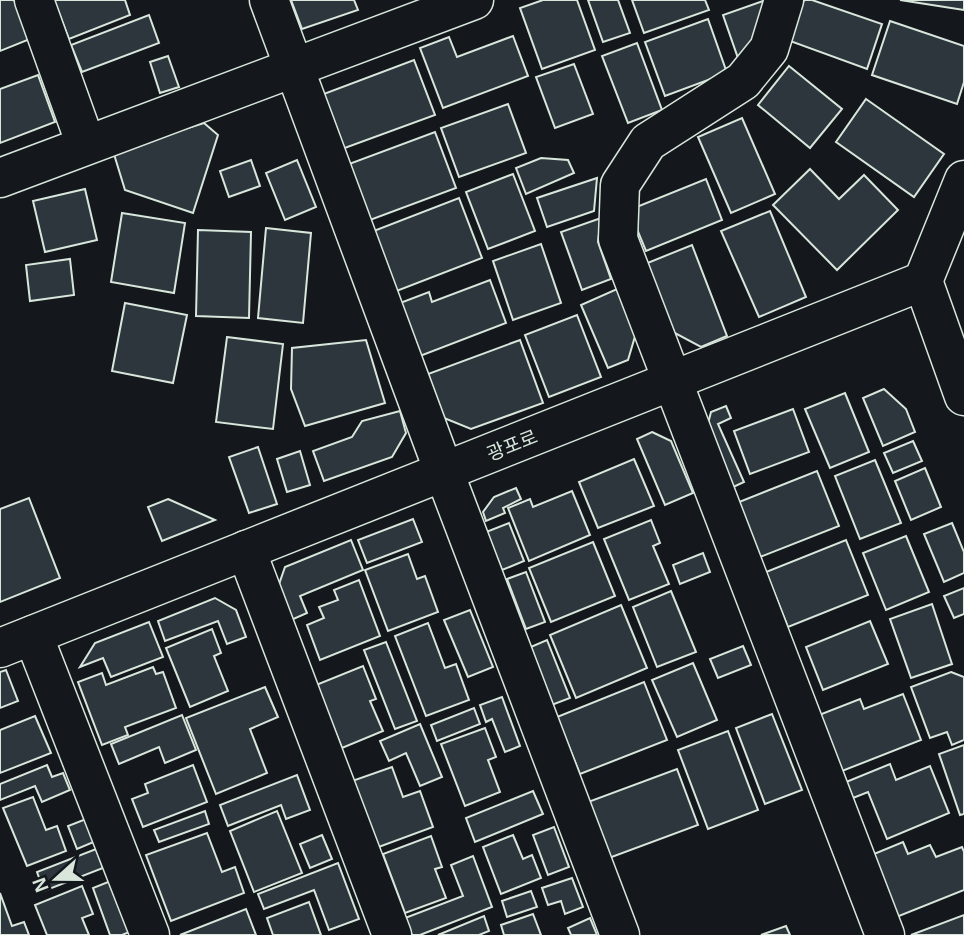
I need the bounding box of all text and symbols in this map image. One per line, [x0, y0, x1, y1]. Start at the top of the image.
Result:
street label: 광포로 [484, 426, 540, 465]
north arrow [21, 844, 91, 914]
text: N [28, 875, 53, 895]

